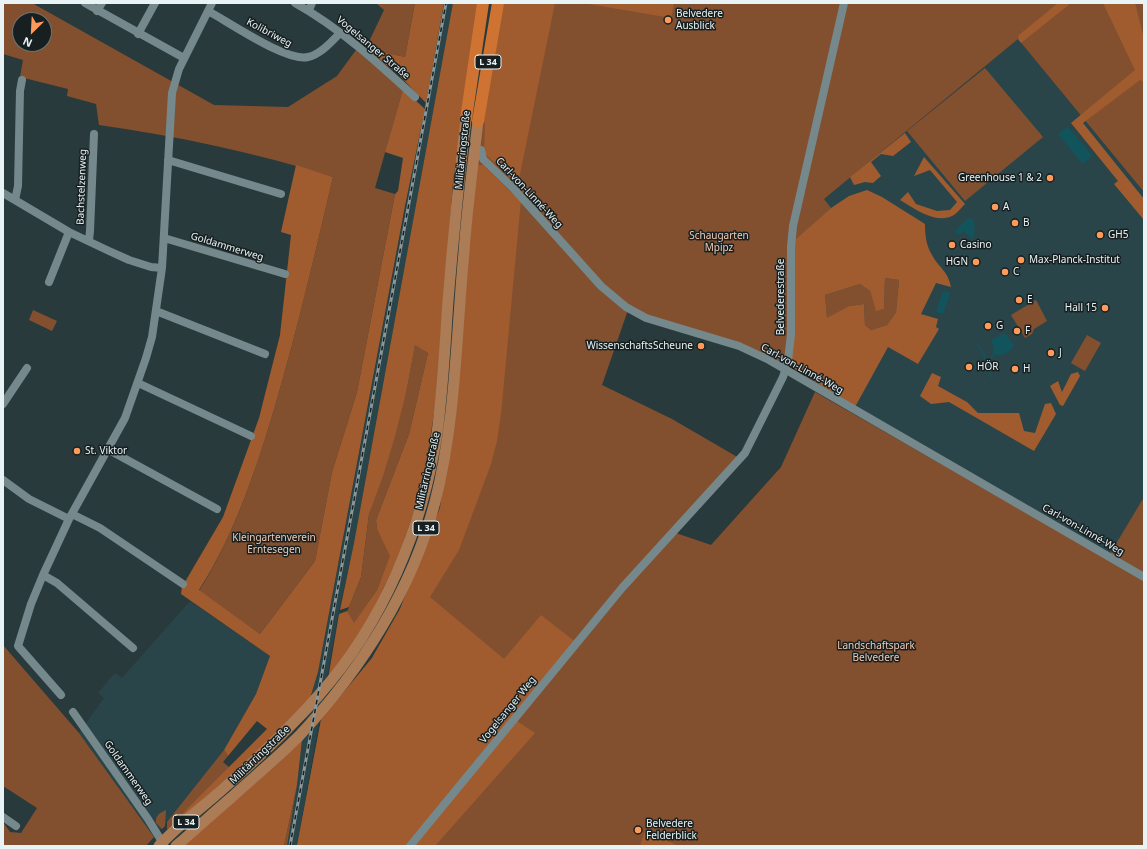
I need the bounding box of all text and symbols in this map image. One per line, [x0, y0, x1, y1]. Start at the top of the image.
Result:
place label: Belvedere Ausblick [676, 8, 723, 32]
north arrow [12, 12, 52, 52]
street label: Vogelsanger Straße [334, 14, 412, 82]
marker: Belvedere Ausblick [663, 15, 673, 25]
street label: Kolibriweg [244, 16, 294, 50]
text: N [20, 34, 34, 51]
road number: L 34 [475, 55, 501, 69]
street label: Militärringstraße [453, 110, 473, 190]
street label: Bachstelzenweg [75, 149, 89, 225]
street label: Carl-von-Linné-Weg [493, 155, 565, 231]
place label: Greenhouse 1 & 2 [958, 172, 1042, 184]
marker: Greenhouse 1 & 2 [1045, 173, 1055, 183]
place label: A [1003, 201, 1009, 213]
marker: A [990, 202, 1000, 212]
place label: B [1023, 217, 1029, 229]
marker: B [1010, 218, 1020, 228]
place label: GH5 [1108, 229, 1128, 241]
street label: Goldammerweg [189, 230, 265, 264]
park label: Schaugarten Mpipz [689, 230, 749, 254]
marker: GH5 [1095, 230, 1105, 240]
place label: Casino [960, 239, 992, 251]
marker: Casino [947, 240, 957, 250]
place label: Max-Planck-Institut [1029, 254, 1120, 266]
marker: Max-Planck-Institut [1016, 255, 1026, 265]
place label: HGN [946, 256, 968, 268]
marker: HGN [971, 257, 981, 267]
street label: Belvederestraße [775, 259, 787, 335]
place label: C [1013, 266, 1019, 278]
marker: C [1000, 267, 1010, 277]
place label: E [1027, 294, 1033, 306]
marker: E [1014, 295, 1024, 305]
place label: Hall 15 [1065, 302, 1097, 314]
marker: Hall 15 [1100, 303, 1110, 313]
place label: G [996, 320, 1003, 332]
marker: G [983, 321, 993, 331]
place label: F [1025, 325, 1030, 337]
marker: F [1012, 326, 1022, 336]
place label: WissenschaftsScheune [586, 340, 693, 352]
marker: WissenschaftsScheune [696, 341, 706, 351]
street label: Carl-von-Linné-Weg [759, 341, 845, 397]
place label: J [1059, 347, 1062, 359]
marker: J [1046, 348, 1056, 358]
place label: HÖR [977, 361, 998, 373]
marker: HÖR [964, 362, 974, 372]
place label: H [1023, 363, 1030, 375]
marker: H [1010, 364, 1020, 374]
street label: Militärringstraße [413, 431, 443, 511]
place label: St. Viktor [85, 445, 127, 457]
marker: St. Viktor [72, 446, 82, 456]
street label: Carl-von-Linné-Weg [1040, 502, 1126, 558]
road number: L 34 [413, 521, 439, 535]
park label: Kleingartenverein Erntesegen [232, 532, 316, 556]
park label: Landschaftspark Belvedere [837, 640, 915, 664]
street label: Vogelsanger Weg [477, 674, 539, 746]
street label: Militärringstraße [227, 723, 293, 787]
street label: Goldammerweg [101, 739, 155, 807]
road number: L 34 [173, 815, 199, 829]
place label: Belvedere Felderblick [646, 818, 697, 842]
marker: Belvedere Felderblick [633, 825, 643, 835]

